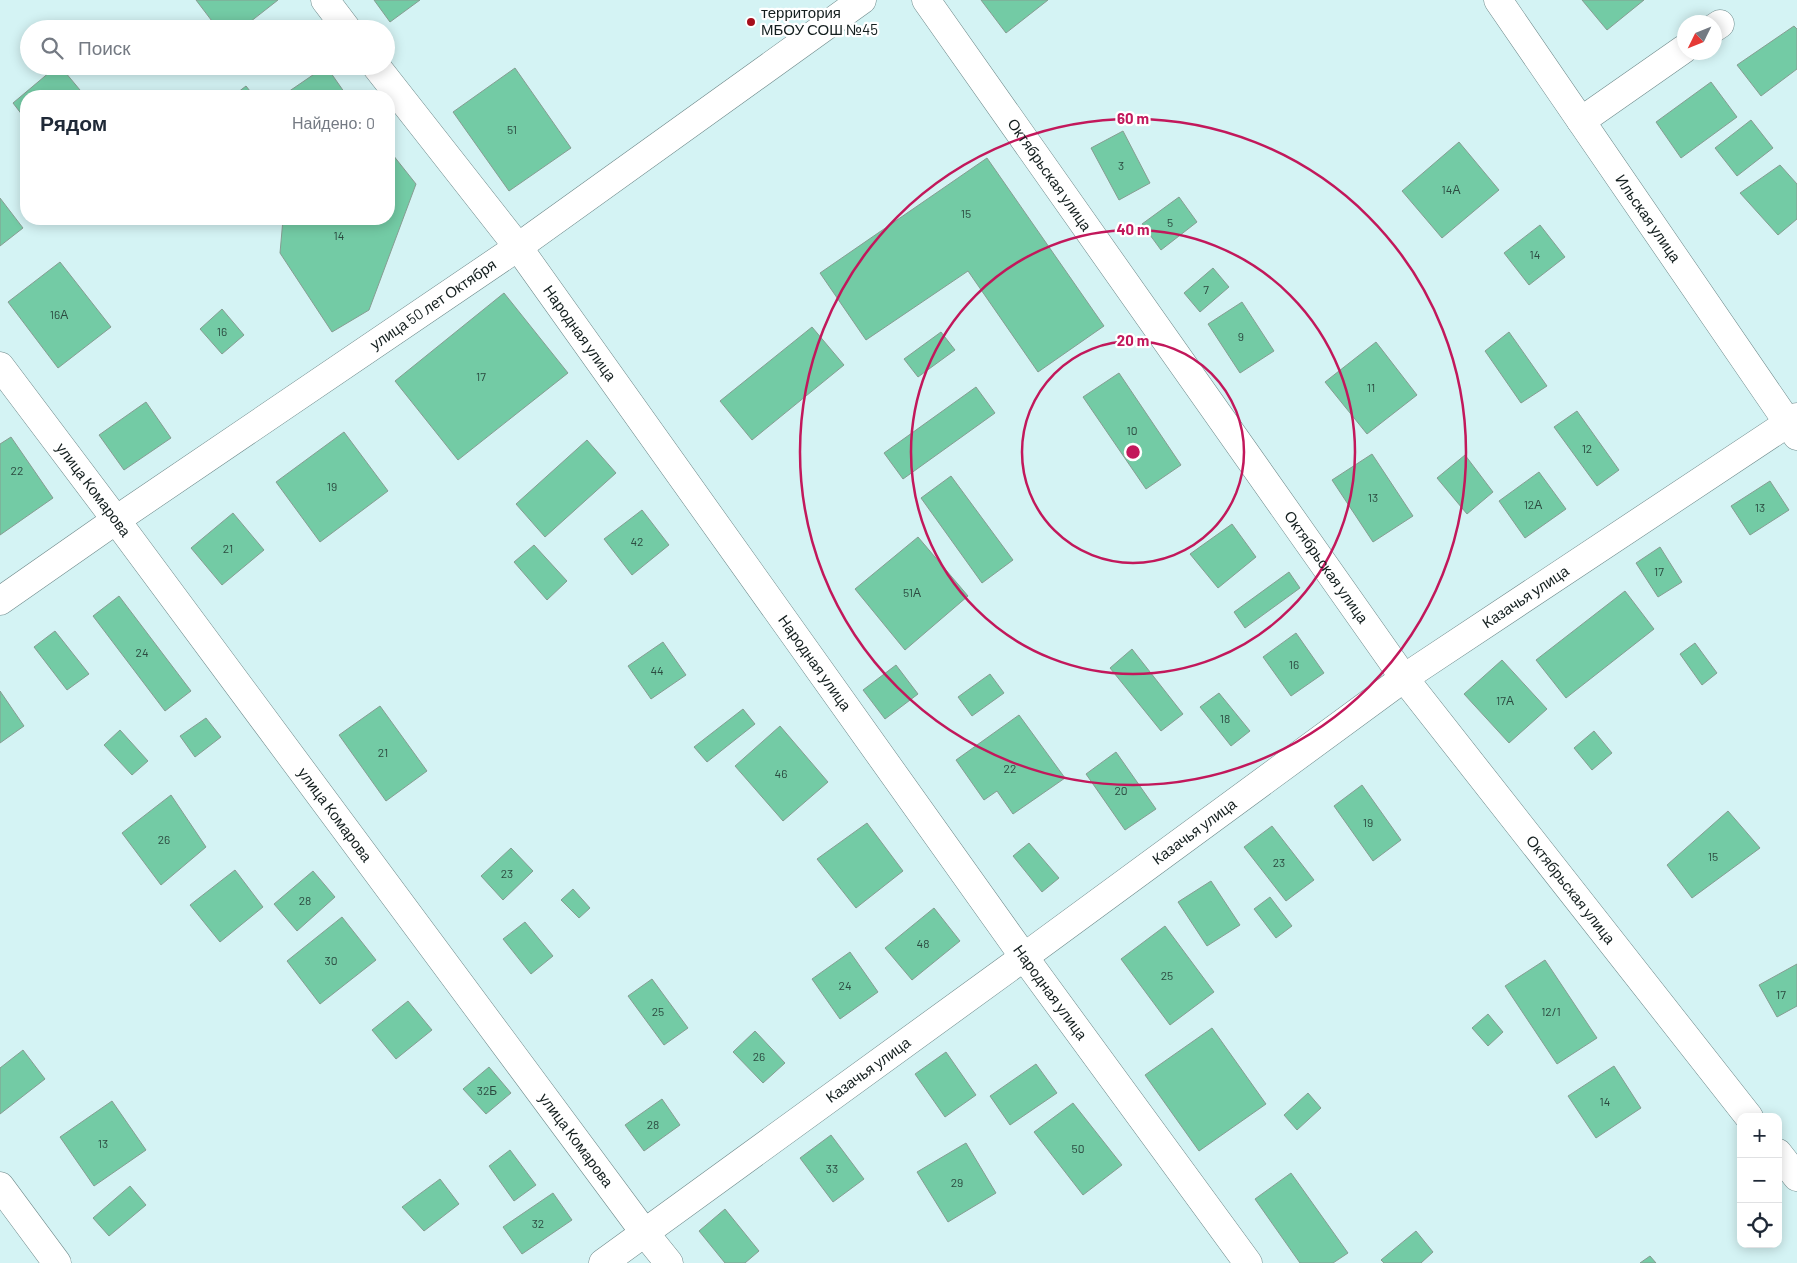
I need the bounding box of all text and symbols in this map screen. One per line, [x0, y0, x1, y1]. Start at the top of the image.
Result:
place label: территория МБОУ СОШ №45 [761, 3, 878, 38]
north arrow [1677, 15, 1722, 60]
marker: территория МБОУ СОШ №45 [745, 16, 757, 28]
search box [20, 20, 395, 75]
icon: search [38, 34, 66, 62]
text: Поиск [78, 36, 131, 59]
text: 60 m [1117, 109, 1149, 127]
text: Рядом [40, 110, 107, 135]
text: Найдено: 0 [292, 113, 375, 132]
street label: Октябрьская улица [1004, 115, 1096, 235]
house number: 51 [507, 122, 517, 136]
house number: 3 [1118, 158, 1124, 172]
street label: Ильская улица [1612, 171, 1685, 266]
house number: 14А [1442, 182, 1460, 196]
house number: 15 [961, 206, 971, 220]
house number: 5 [1167, 215, 1173, 229]
text: 40 m [1116, 220, 1150, 238]
house number: 14 [334, 228, 344, 242]
house number: 14 [1530, 247, 1540, 261]
street label: улица 50 лет Октября [366, 255, 499, 353]
street label: Народная улица [540, 281, 621, 385]
house number: 7 [1203, 282, 1209, 296]
house number: 16А [50, 307, 68, 321]
house number: 16 [217, 324, 227, 338]
house number: 9 [1238, 329, 1244, 343]
text: 20 m [1117, 331, 1149, 349]
house number: 17 [476, 369, 486, 383]
house number: 11 [1367, 380, 1375, 394]
house number: 10 [1127, 423, 1137, 437]
street label: улица Комарова [53, 439, 136, 540]
house number: 12 [1582, 441, 1592, 455]
centre of rings [1124, 443, 1142, 461]
house number: 22 [11, 463, 23, 477]
house number: 19 [327, 479, 337, 493]
house number: 13 [1368, 490, 1378, 504]
house number: 12А [1524, 497, 1542, 511]
house number: 13 [1755, 500, 1765, 514]
street label: Октябрьская улица [1281, 507, 1373, 627]
house number: 42 [630, 534, 644, 548]
house number: 21 [223, 541, 233, 555]
street label: Казачья улица [1479, 561, 1572, 631]
house number: 17 [1654, 564, 1664, 578]
house number: 51А [903, 585, 921, 599]
street label: Народная улица [775, 611, 856, 714]
house number: 24 [135, 645, 149, 659]
house number: 16 [1289, 657, 1299, 671]
house number: 44 [650, 663, 664, 677]
house number: 17А [1496, 693, 1514, 707]
house number: 18 [1220, 711, 1230, 725]
house number: 21 [378, 745, 388, 759]
house number: 22 [1004, 761, 1016, 775]
street label: улица Комарова [295, 764, 377, 866]
house number: 46 [775, 766, 787, 780]
house number: 20 [1114, 783, 1128, 797]
street label: Казачья улица [1148, 794, 1240, 868]
house number: 19 [1363, 815, 1373, 829]
street label: Октябрьская улица [1523, 831, 1620, 948]
house number: 26 [158, 832, 170, 846]
house number: 15 [1708, 849, 1718, 863]
house number: 23 [1273, 855, 1285, 869]
house number: 23 [501, 866, 513, 880]
house number: 28 [299, 893, 311, 907]
house number: 48 [917, 936, 929, 950]
street label: Народная улица [1010, 941, 1092, 1044]
house number: 30 [325, 953, 337, 967]
house number: 25 [1161, 968, 1173, 982]
house number: 24 [838, 978, 852, 992]
house number: 17 [1776, 987, 1786, 1001]
house number: 25 [652, 1004, 664, 1018]
house number: 12/1 [1541, 1004, 1561, 1018]
street label: Казачья улица [822, 1032, 914, 1106]
house number: 26 [753, 1049, 765, 1063]
house number: 32Б [477, 1083, 497, 1097]
street label: улица Комарова [536, 1089, 618, 1191]
house number: 14 [1600, 1094, 1610, 1108]
map controls [1737, 1113, 1782, 1248]
button: + [1737, 1113, 1782, 1158]
house number: 28 [647, 1117, 659, 1131]
house number: 13 [98, 1136, 108, 1150]
house number: 50 [1072, 1141, 1084, 1155]
button: − [1737, 1158, 1782, 1203]
house number: 33 [826, 1161, 838, 1175]
house number: 29 [951, 1175, 963, 1189]
button: locate [1737, 1203, 1782, 1248]
house number: 32 [532, 1216, 544, 1230]

